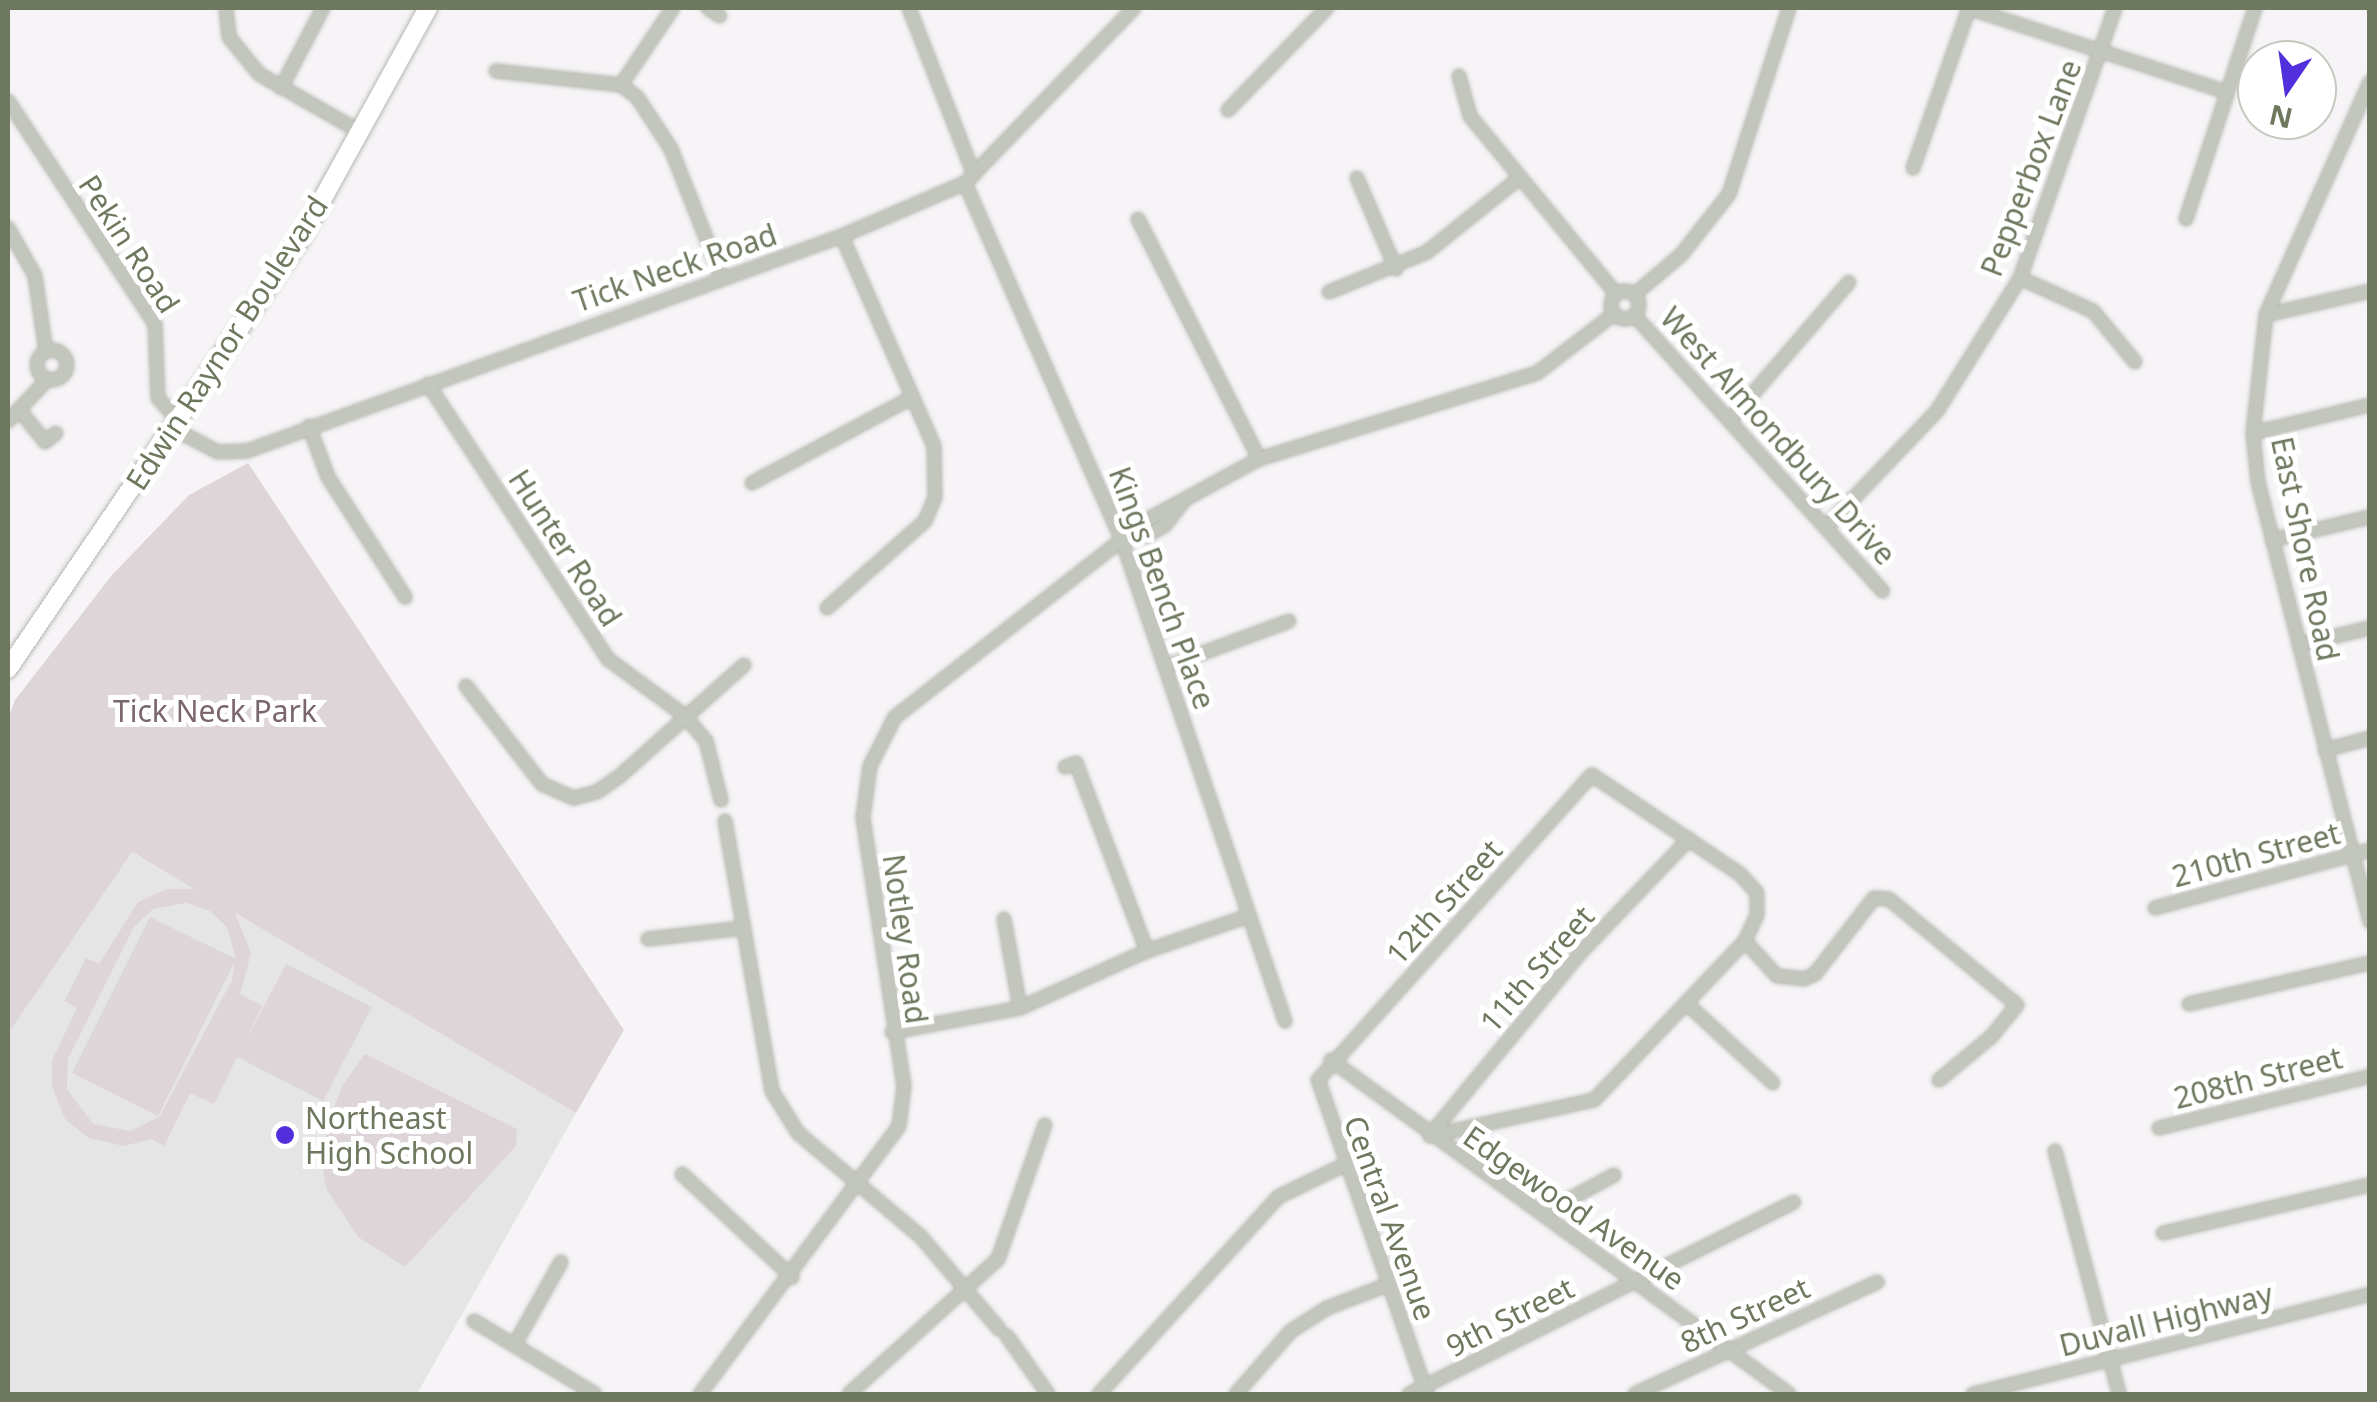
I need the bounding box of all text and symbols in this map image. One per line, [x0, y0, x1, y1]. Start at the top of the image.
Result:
north arrow [2237, 40, 2337, 140]
street label: Pepperbox Lane [1973, 55, 2089, 281]
text: N [2265, 96, 2296, 138]
street label: Pekin Road [71, 168, 187, 320]
street label: Edwin Raynor Boulevard [118, 189, 336, 497]
street label: Tick Neck Road [569, 216, 781, 320]
street label: West Almondbury Drive [1653, 300, 1903, 572]
street label: East Shore Road [2264, 434, 2346, 664]
street label: Kings Bench Place [1101, 462, 1223, 714]
street label: Hunter Road [501, 463, 629, 633]
park label: Tick Neck Park [113, 693, 317, 729]
street label: 210th Street [2168, 815, 2344, 895]
street label: 12th Street [1379, 832, 1509, 972]
street label: Notley Road [875, 852, 935, 1026]
street label: 11th Street [1472, 899, 1602, 1039]
street label: 208th Street [2170, 1040, 2346, 1116]
place label: Northeast High School [305, 1100, 473, 1170]
street label: Central Avenue [1336, 1111, 1444, 1325]
street label: Edgewood Avenue [1457, 1118, 1691, 1298]
marker: Northeast High School [274, 1124, 296, 1146]
street label: 9th Street [1440, 1270, 1580, 1364]
street label: 8th Street [1675, 1270, 1815, 1360]
street label: Duvall Highway [2056, 1276, 2276, 1364]

